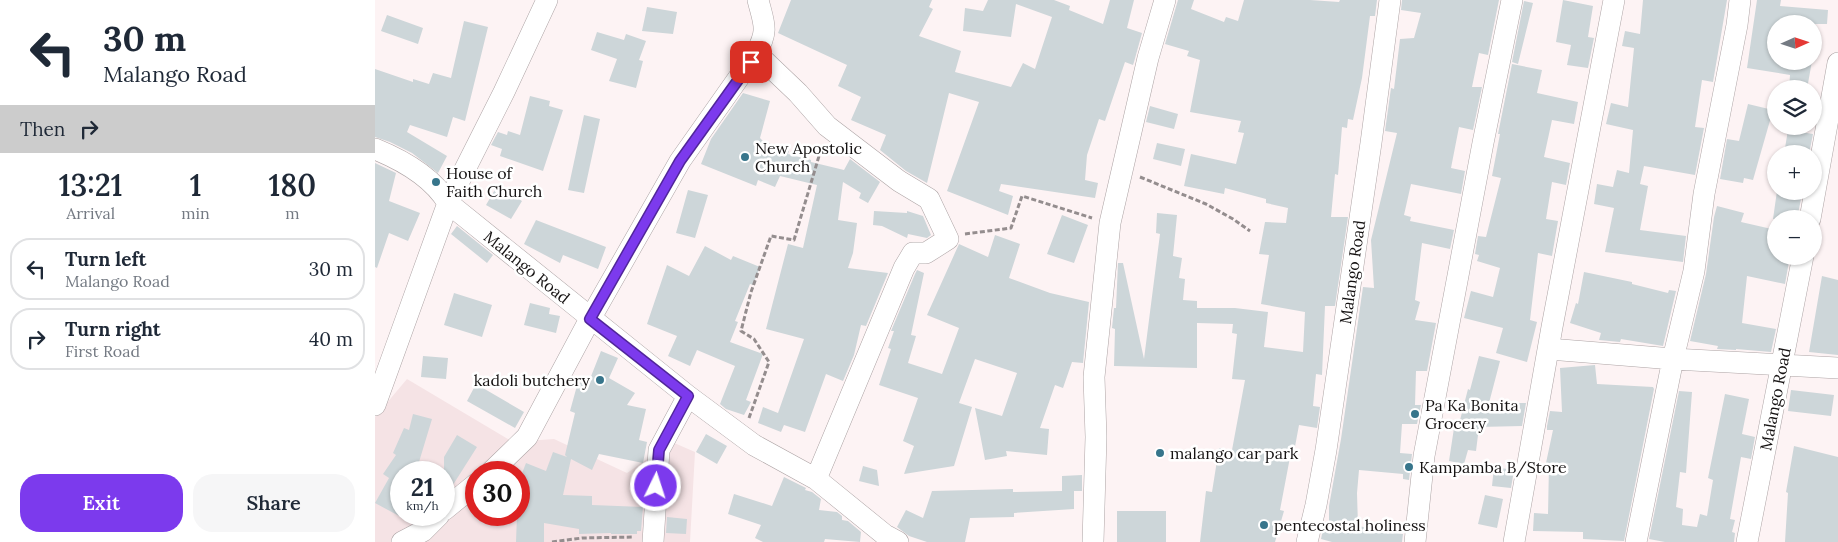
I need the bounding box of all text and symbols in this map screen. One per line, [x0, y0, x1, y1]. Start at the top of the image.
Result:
north arrow [1767, 15, 1823, 70]
map controls [1767, 15, 1822, 265]
text: 30 m [103, 16, 186, 61]
icon: left [20, 20, 85, 85]
pin [730, 41, 772, 83]
icon: arrive [737, 48, 765, 76]
text: Malango Road [103, 60, 247, 88]
button: layers [1767, 80, 1822, 135]
icon: right [75, 115, 103, 143]
text: Then [20, 117, 65, 141]
place label: New Apostolic Church [755, 138, 862, 176]
button: + [1767, 145, 1822, 200]
marker: New Apostolic Church [739, 151, 751, 163]
place label: House of Faith Church [446, 163, 543, 201]
text: 13:21 [59, 166, 123, 204]
text: 1 [190, 166, 201, 204]
text: 180 [268, 166, 316, 204]
marker: House of Faith Church [430, 176, 442, 188]
text: Arrival [66, 203, 115, 223]
text: min [181, 203, 210, 223]
text: m [285, 203, 300, 223]
button: − [1767, 210, 1822, 265]
street label: Malango Road [1335, 218, 1369, 325]
street label: Malango Road [480, 226, 574, 308]
text: Turn left [65, 247, 146, 271]
icon: left [22, 255, 50, 283]
text: 30 m [309, 257, 353, 281]
text: Malango Road [65, 271, 170, 291]
text: Turn right [65, 317, 161, 341]
icon: right [22, 325, 50, 353]
text: 40 m [309, 327, 353, 351]
text: First Road [65, 341, 140, 361]
street label: Malango Road [1755, 345, 1795, 452]
place label: kadoli butchery [474, 370, 591, 390]
marker: kadoli butchery [594, 374, 606, 386]
place label: Pa Ka Bonita Grocery [1425, 395, 1519, 433]
marker: Pa Ka Bonita Grocery [1409, 408, 1421, 420]
place label: malango car park [1170, 443, 1299, 463]
marker: malango car park [1154, 447, 1166, 459]
place label: Kampamba B/Store [1419, 457, 1567, 478]
position arrow [629, 459, 681, 511]
speed limit sign: 30 [465, 461, 530, 526]
marker: Kampamba B/Store [1403, 461, 1415, 473]
text: 21 [411, 471, 434, 503]
button: Exit [20, 474, 183, 532]
button: Share [193, 474, 355, 532]
text: km/h [406, 498, 439, 513]
place label: pentecostal holiness [1274, 515, 1426, 535]
marker: pentecostal holiness [1258, 519, 1270, 531]

